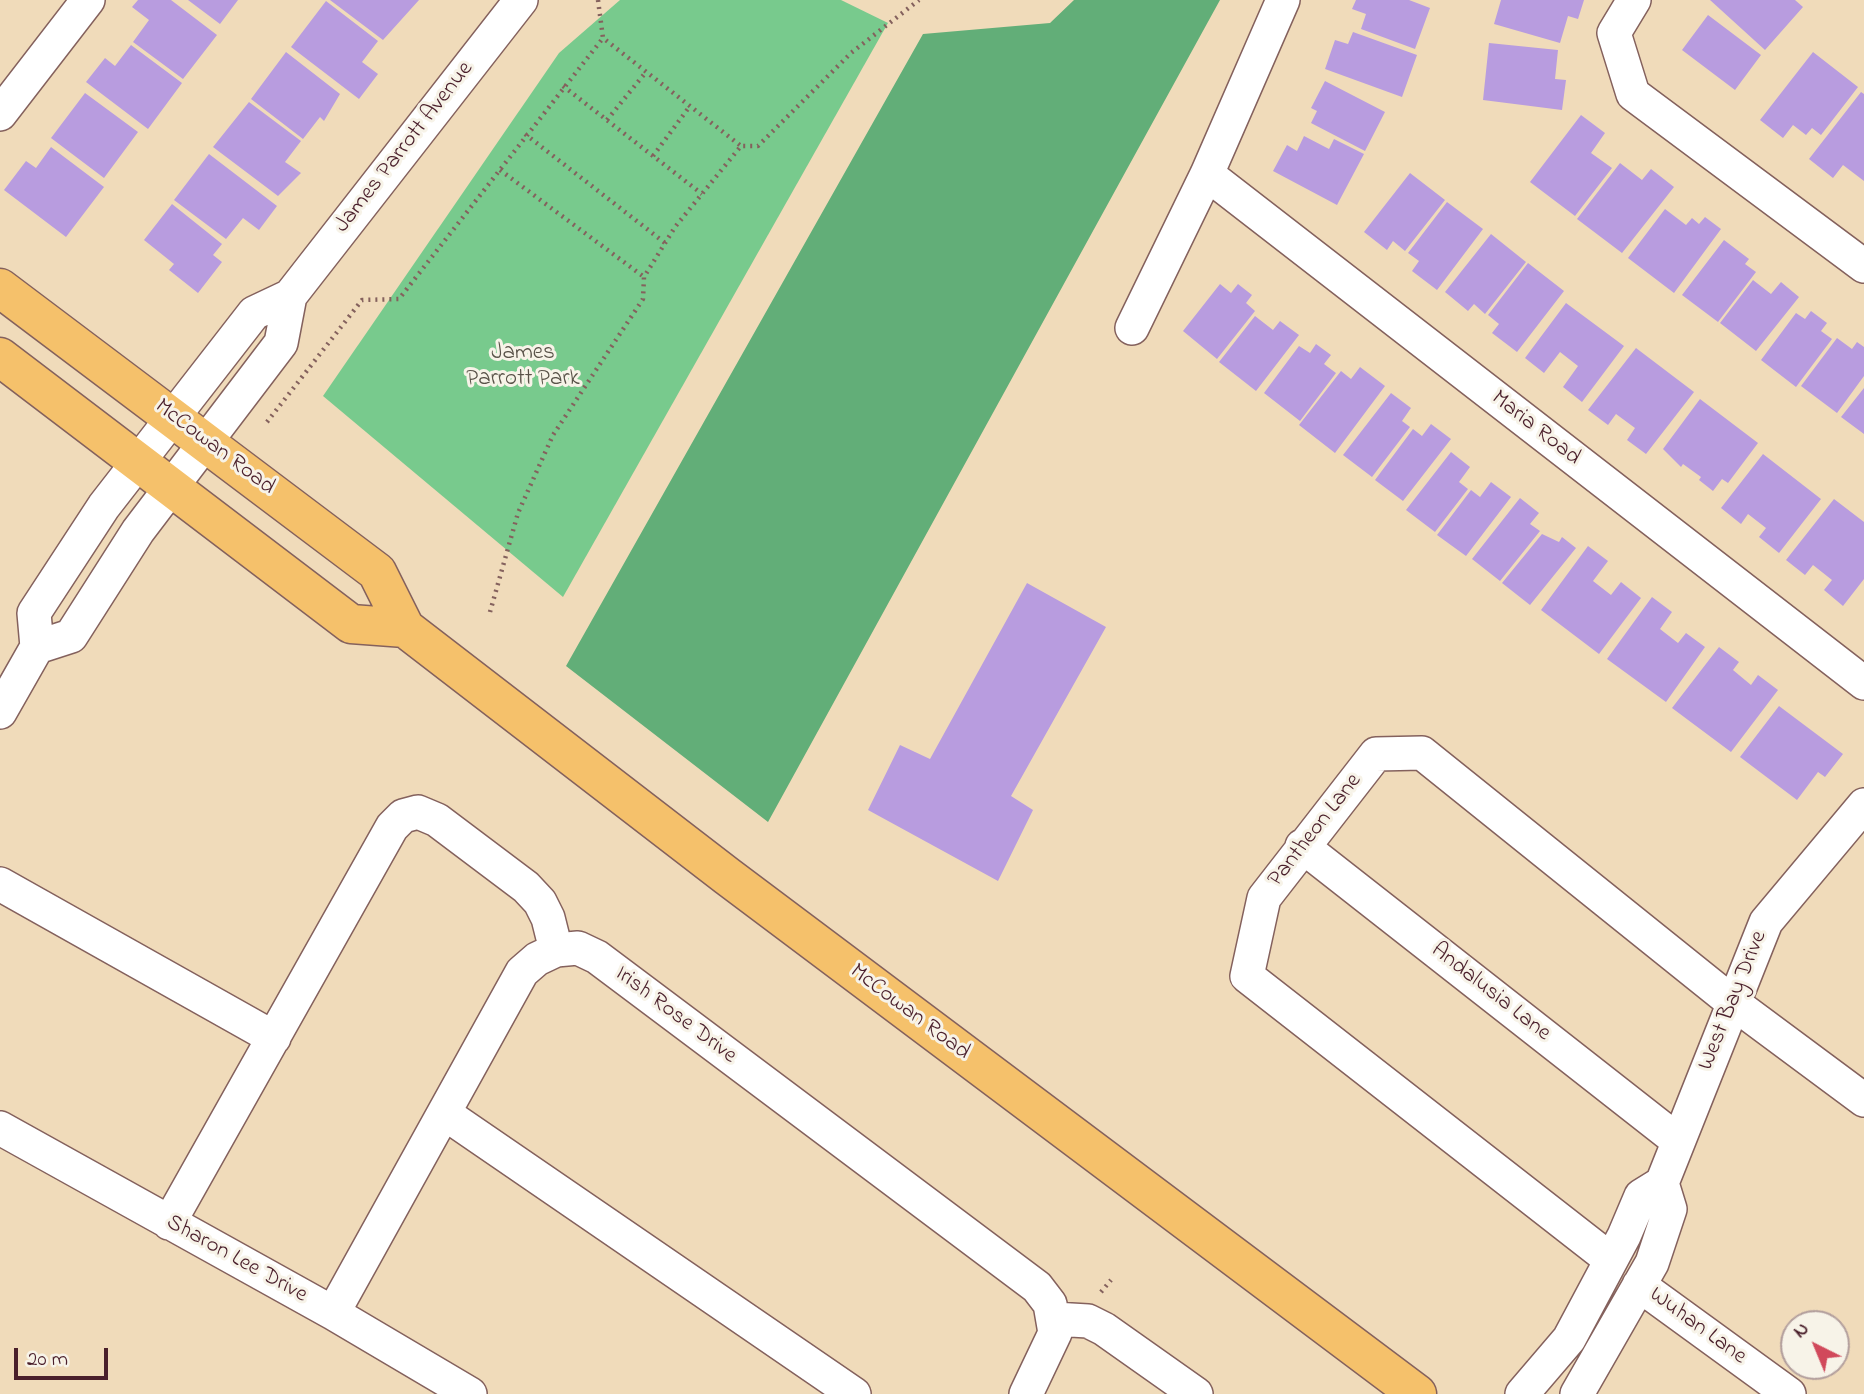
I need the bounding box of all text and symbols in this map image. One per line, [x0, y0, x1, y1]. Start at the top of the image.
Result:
street label: James Parrott Avenue [330, 57, 480, 239]
park label: James Parrott Park [466, 340, 580, 394]
street label: Maria Road [1485, 386, 1585, 472]
street label: McCowan Road [148, 394, 280, 502]
street label: Pantheon Lane [1263, 769, 1369, 893]
street label: West Bay Drive [1694, 927, 1774, 1075]
street label: Andalusia Lane [1425, 938, 1555, 1048]
street label: McCowan Road [843, 959, 975, 1067]
street label: Irish Rose Drive [609, 961, 741, 1071]
street label: Sharon Lee Drive [161, 1210, 311, 1310]
street label: Wuhan Lane [1643, 1282, 1751, 1372]
north arrow [1780, 1310, 1850, 1380]
text: N [1788, 1316, 1816, 1345]
scale bar [18, 1334, 112, 1378]
text: 20 m [27, 1345, 68, 1375]

